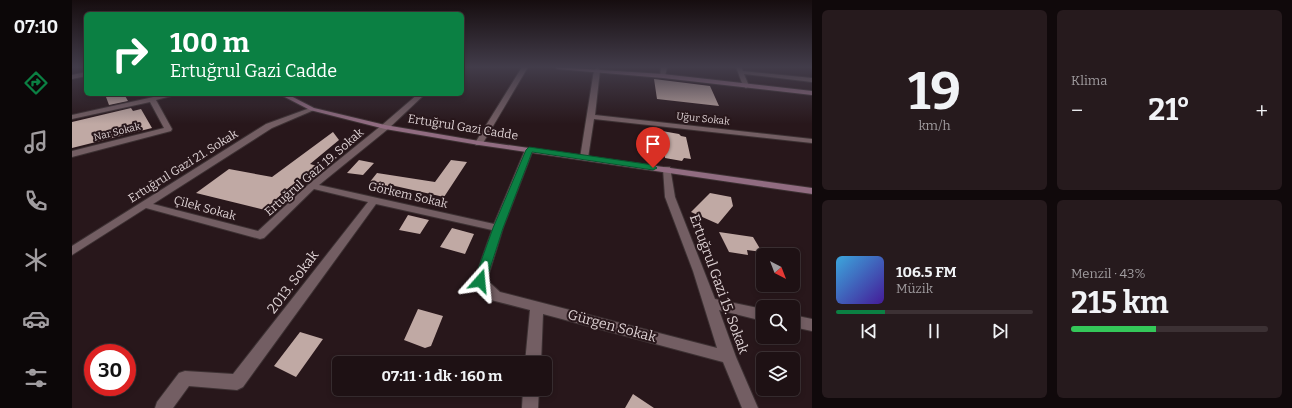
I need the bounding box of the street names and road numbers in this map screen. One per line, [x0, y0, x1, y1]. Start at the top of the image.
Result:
street label: Uğur Sokak [676, 109, 731, 128]
street label: Ertuğrul Gazi Cadde [407, 111, 519, 143]
street label: Nar Sokak [92, 120, 142, 144]
street label: Ertuğrul Gazi 19. Sokak [262, 125, 366, 219]
street label: Ertuğrul Gazi 21. Sokak [126, 126, 241, 205]
street label: Görkem Sokak [367, 179, 449, 211]
street label: Çilek Sokak [172, 193, 238, 223]
street label: Ertuğrul Gazi 15. Sokak [686, 212, 752, 356]
street label: 2013. Sokak [264, 247, 322, 317]
street label: Gürgen Sokak [566, 306, 658, 346]

